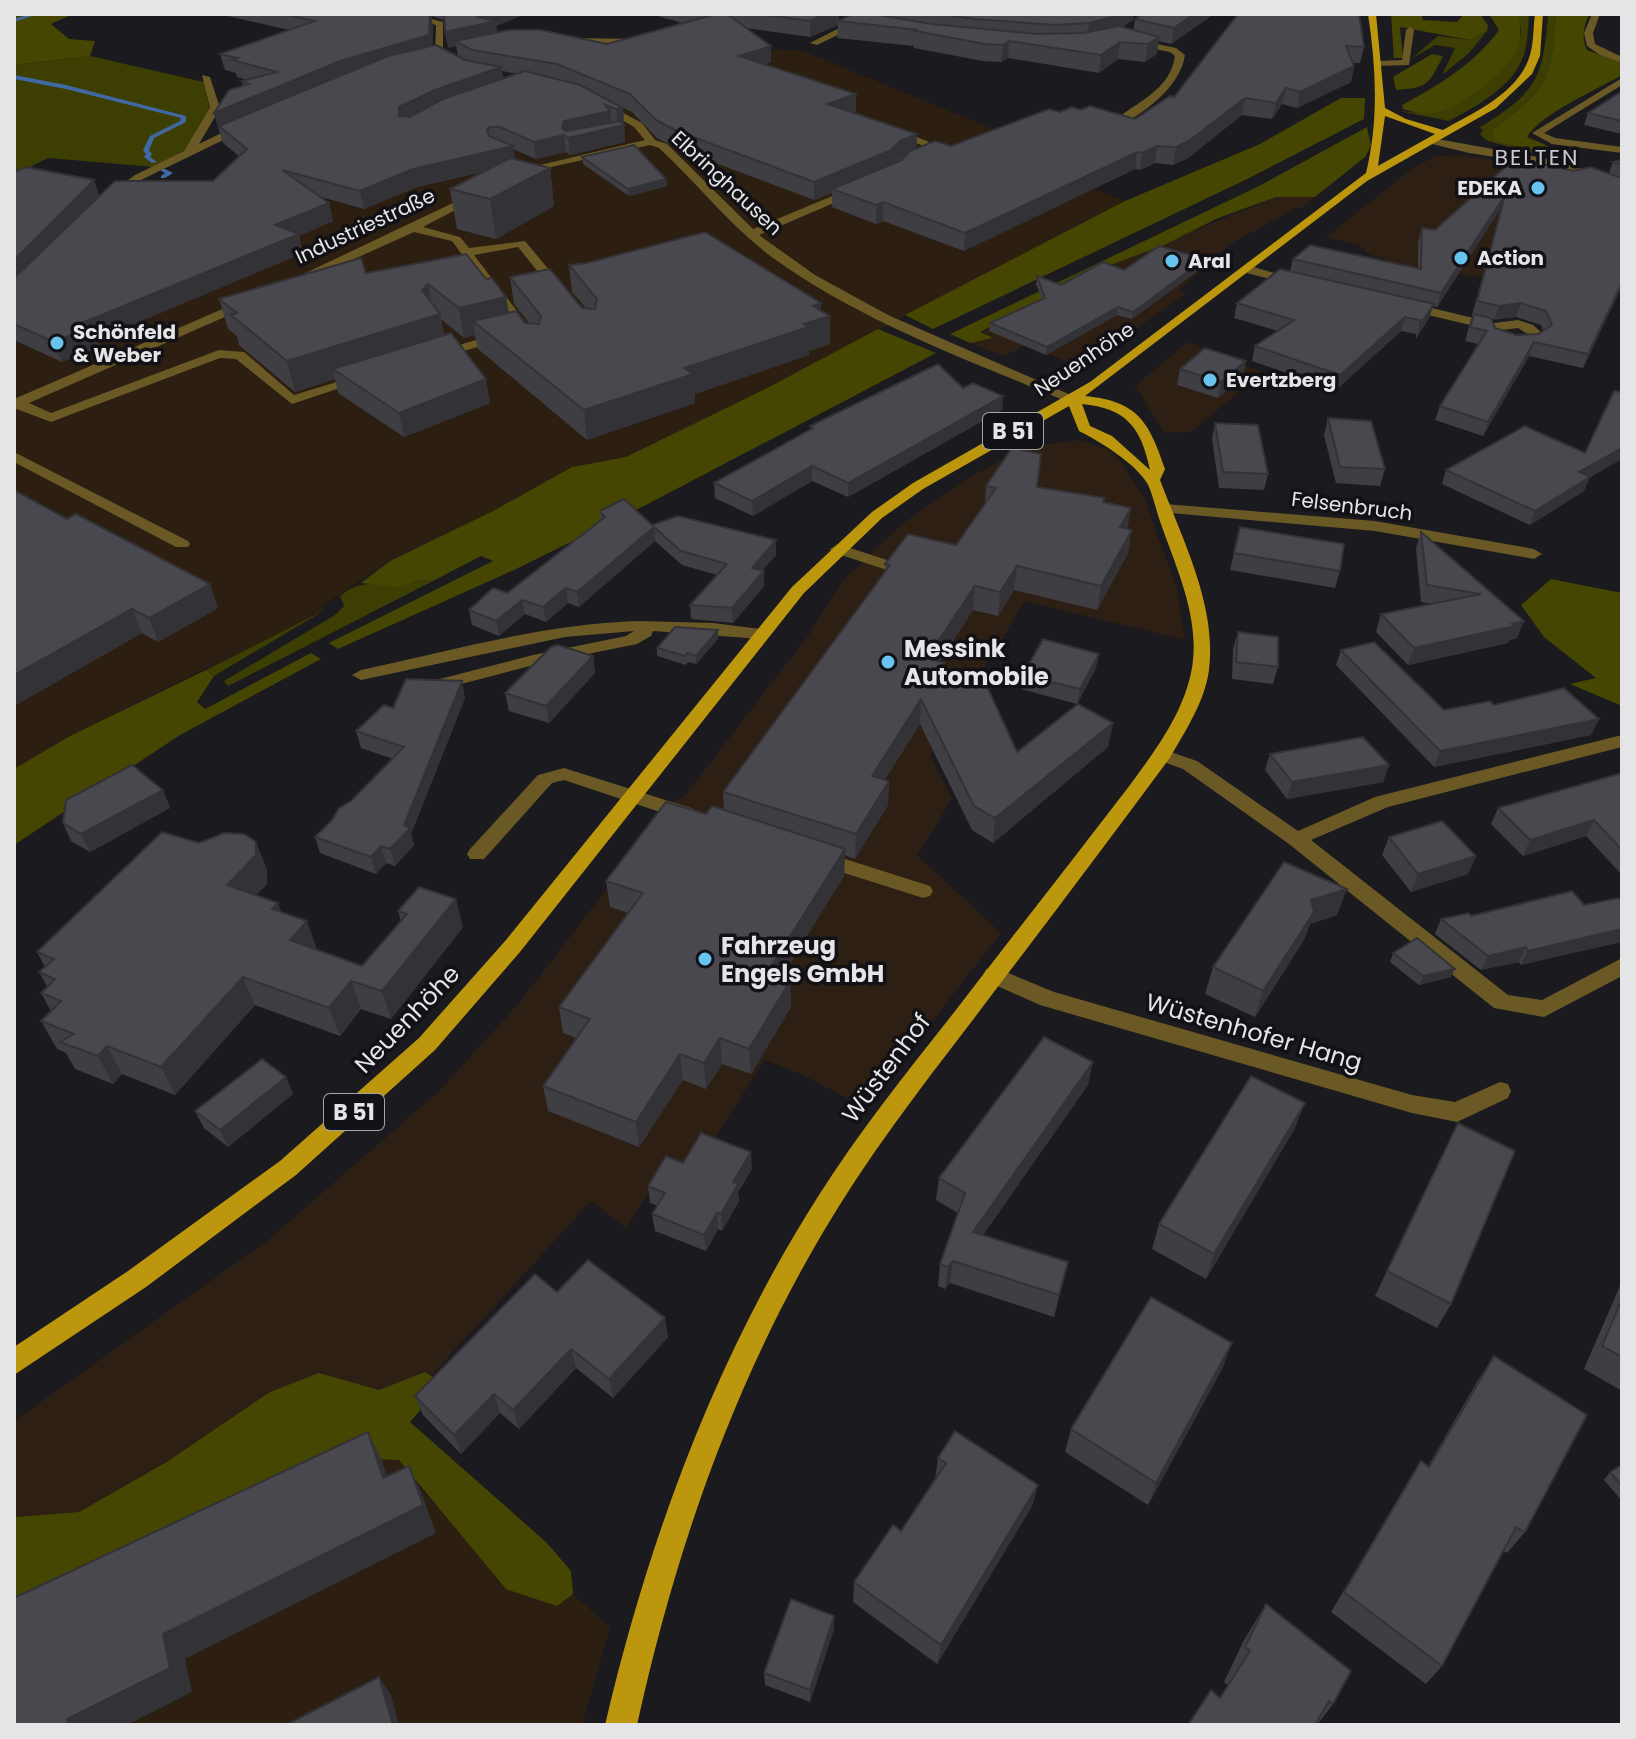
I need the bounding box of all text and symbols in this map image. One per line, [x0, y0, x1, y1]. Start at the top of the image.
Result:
street label: Elbringhausen [665, 124, 789, 242]
district label: BELTEN [1495, 142, 1579, 173]
place label: EDEKA [1457, 174, 1522, 202]
marker: EDEKA [1529, 179, 1547, 197]
street label: Industriestraße [291, 181, 439, 271]
place label: Action [1477, 244, 1544, 272]
place label: Aral [1188, 247, 1231, 275]
marker: Action [1452, 249, 1470, 267]
marker: Aral [1163, 252, 1181, 270]
street label: Neuenhöhe [1028, 315, 1140, 403]
place label: Schönfeld & Weber [73, 318, 176, 369]
marker: Schönfeld & Weber [48, 334, 66, 352]
place label: Evertzberg [1226, 366, 1336, 394]
marker: Evertzberg [1201, 371, 1219, 389]
road number: B 51 [983, 413, 1043, 449]
street label: Felsenbruch [1290, 485, 1414, 527]
place label: Messink Automobile [904, 632, 1049, 693]
marker: Messink Automobile [879, 653, 897, 671]
place label: Fahrzeug Engels GmbH [721, 929, 884, 990]
marker: Fahrzeug Engels GmbH [696, 950, 714, 968]
street label: Neuenhöhe [347, 958, 467, 1080]
street label: Wüstenhofer Hang [1142, 985, 1366, 1079]
street label: Wüstenhof [834, 1007, 938, 1129]
road number: B 51 [324, 1094, 384, 1130]

